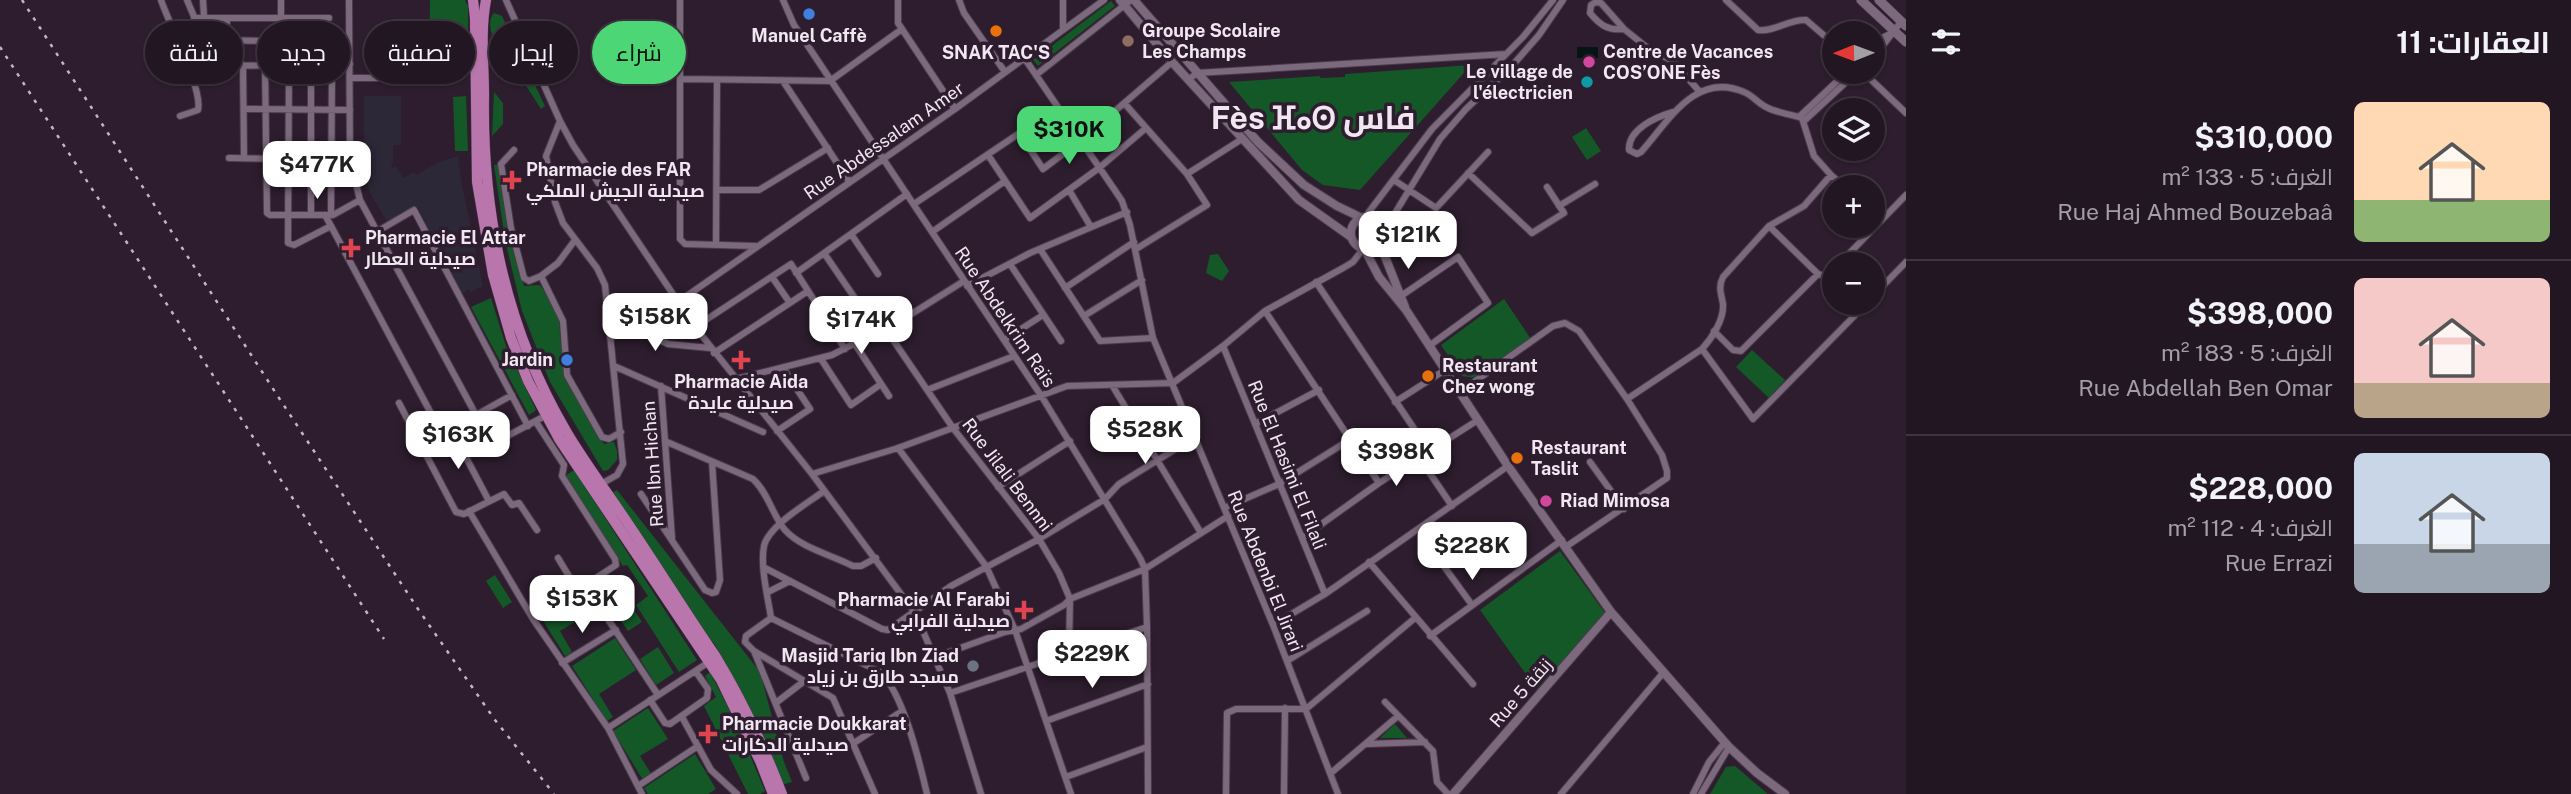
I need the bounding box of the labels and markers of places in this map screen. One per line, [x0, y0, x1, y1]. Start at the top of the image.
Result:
marker: Manuel Caffè [801, 6, 817, 22]
place label: Groupe Scolaire Les Champs [1142, 20, 1281, 62]
marker: SNAK TAC'S [988, 23, 1004, 39]
place label: Manuel Caffè [751, 25, 867, 46]
marker: Groupe Scolaire Les Champs [1120, 33, 1136, 49]
place label: Centre de Vacances COS’ONE Fès [1603, 41, 1773, 83]
place label: SNAK TAC'S [942, 42, 1050, 63]
marker: Centre de Vacances COS’ONE Fès [1581, 54, 1597, 70]
place label: Le village de l'électricien [1466, 61, 1573, 103]
marker: Le village de l'électricien [1579, 74, 1595, 90]
pin: $310K [1020, 106, 1118, 166]
pin: $477K [268, 142, 366, 201]
place label: Pharmacie des FAR صيدلية الجيش الملكي [526, 159, 705, 206]
marker: Pharmacie des FAR صيدلية الجيش الملكي [504, 172, 520, 188]
pin: $121K [1359, 212, 1457, 271]
place label: Pharmacie El Attar صيدلية العطار [364, 227, 526, 269]
marker: Pharmacie El Attar صيدلية العطار [343, 240, 359, 256]
pin: $158K [606, 294, 704, 353]
pin: $174K [812, 296, 910, 356]
place label: Jardin [502, 349, 553, 370]
marker: Jardin [559, 352, 575, 368]
marker: Pharmacie Aida صيدلية عايدة [733, 352, 749, 368]
place label: Restaurant Chez wong [1442, 355, 1538, 397]
marker: Restaurant Chez wong [1420, 368, 1436, 384]
place label: Pharmacie Aida صيدلية عايدة [674, 371, 808, 413]
pin: $528K [1096, 406, 1194, 466]
pin: $163K [409, 412, 507, 471]
pin: $398K [1347, 428, 1445, 488]
place label: Restaurant Taslit [1531, 437, 1627, 479]
marker: Restaurant Taslit [1509, 450, 1525, 466]
place label: Riad Mimosa [1560, 490, 1670, 511]
marker: Riad Mimosa [1538, 493, 1554, 509]
pin: $228K [1423, 522, 1521, 582]
pin: $153K [533, 576, 631, 635]
place label: Pharmacie Al Farabi صيدلية الفرابي [838, 589, 1010, 636]
marker: Pharmacie Al Farabi صيدلية الفرابي [1016, 602, 1032, 618]
pin: $229K [1043, 630, 1141, 690]
place label: Masjid Tariq Ibn Ziad مسجد طارق بن زياد [781, 645, 959, 688]
marker: Masjid Tariq Ibn Ziad مسجد طارق بن زياد [965, 658, 981, 674]
place label: Pharmacie Doukkarat صيدلية الدكارات [722, 713, 907, 755]
marker: Pharmacie Doukkarat صيدلية الدكارات [700, 726, 716, 742]

